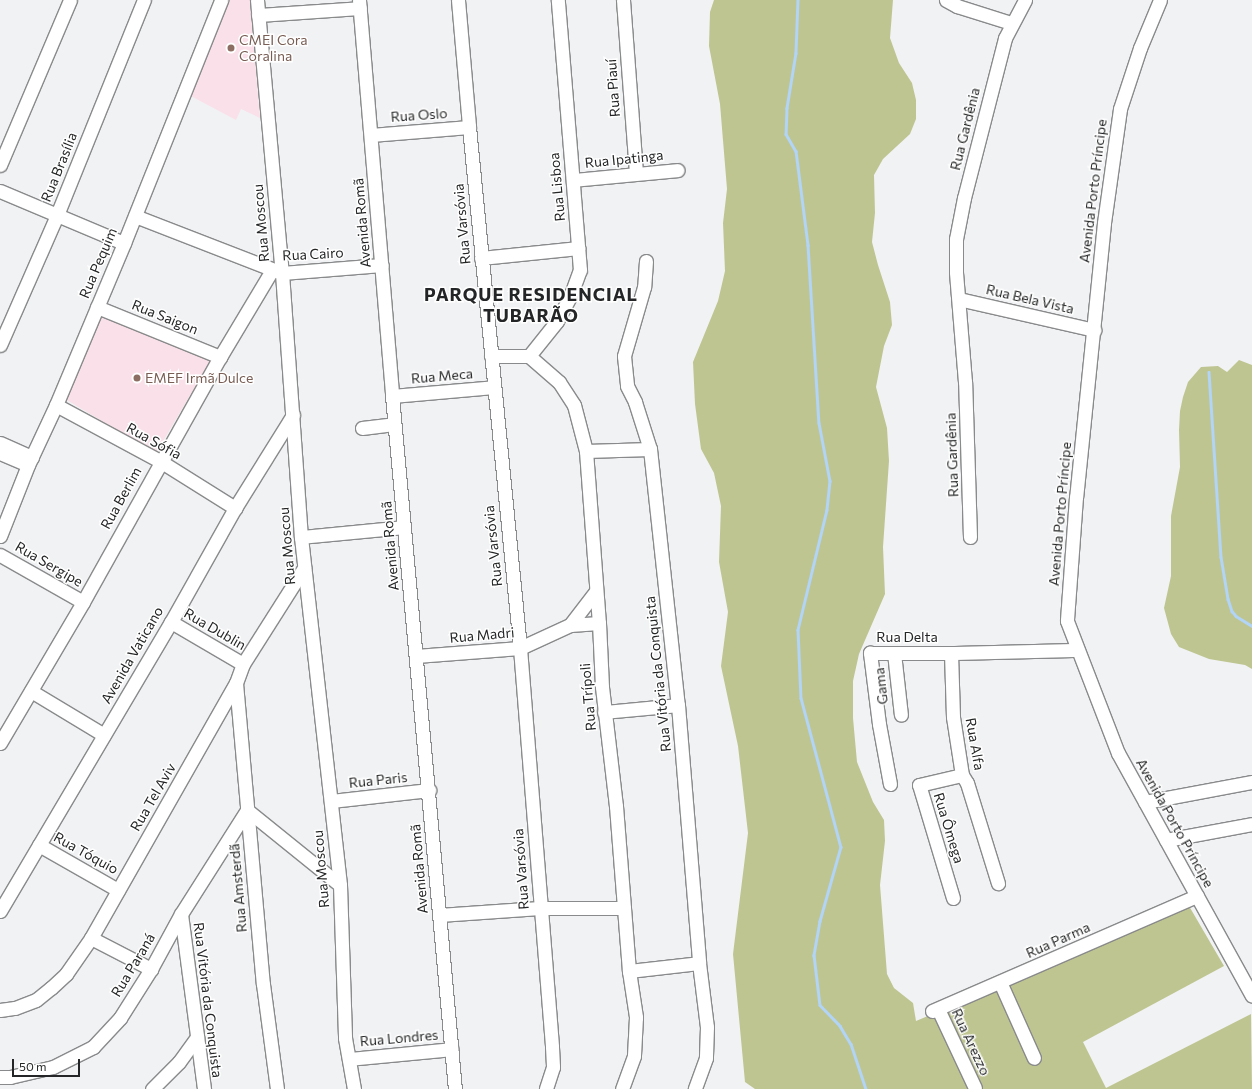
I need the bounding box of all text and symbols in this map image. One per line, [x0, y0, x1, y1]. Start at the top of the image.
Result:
place label: CMEI Cora Coralina [239, 32, 308, 64]
marker: CMEI Cora Coralina [226, 43, 236, 53]
street label: Rua Piauí [603, 58, 623, 118]
street label: Rua Gardênia [947, 86, 983, 172]
street label: Rua Oslo [390, 105, 448, 125]
street label: Avenida Porto Príncipe [1076, 118, 1110, 264]
street label: Rua Brasília [37, 130, 81, 204]
street label: Rua Ipatinga [584, 147, 664, 171]
street label: Rua Lisboa [546, 152, 568, 222]
street label: Avenida Romã [350, 177, 374, 269]
street label: Rua Moscou [249, 183, 273, 263]
street label: Rua Varsóvia [450, 183, 474, 265]
street label: Rua Pequim [76, 225, 120, 301]
street label: Rua Cairo [282, 244, 344, 264]
street label: Rua Bela Vista [984, 281, 1076, 317]
district label: PARQUE RESIDENCIAL TUBARÃO [424, 284, 638, 326]
street label: Rua Saigon [129, 296, 201, 338]
street label: Rua Meca [410, 365, 474, 387]
place label: EMEF Irmã Dulce [145, 370, 253, 386]
marker: EMEF Irmã Dulce [132, 373, 142, 383]
street label: Rua Gardênia [942, 412, 962, 498]
street label: Rua Sófia [124, 419, 184, 463]
street label: Avenida Porto Príncipe [1045, 441, 1075, 587]
street label: Rua Berlim [97, 464, 145, 532]
street label: Avenida Romã [378, 500, 402, 592]
street label: Rua Varsóvia [480, 505, 506, 587]
street label: Rua Moscou [275, 506, 299, 586]
street label: Rua Sergipe [12, 538, 86, 590]
street label: Rua Vitória da Conquista [641, 595, 675, 753]
street label: Avenida Vaticano [97, 603, 167, 707]
street label: Rua Dublin [181, 605, 249, 653]
street label: Rua Madri [449, 624, 515, 646]
street label: Rua Delta [876, 629, 938, 645]
street label: Rua Trípoli [577, 662, 599, 732]
street label: Gama [871, 667, 891, 705]
street label: Rua Alfa [962, 716, 988, 772]
street label: Avenida Porto Príncipe [1133, 756, 1217, 890]
street label: Rua Tel Aviv [127, 760, 179, 834]
street label: Rua Paris [348, 769, 408, 791]
street label: Rua Ômega [930, 791, 968, 865]
street label: Avenida Romã [407, 823, 431, 915]
street label: Rua Tóquio [51, 828, 121, 878]
street label: Rua Varsóvia [510, 828, 532, 910]
street label: Rua Moscou [309, 829, 333, 909]
street label: Rua Amsterdã [226, 843, 250, 933]
street label: Rua Parma [1023, 918, 1093, 962]
street label: Rua Vitória da Conquista [190, 921, 226, 1079]
street label: Rua Paraná [107, 930, 159, 1000]
street label: Rua Arezzo [948, 1006, 994, 1078]
street label: Rua Londres [359, 1026, 439, 1050]
scale bar [14, 1051, 82, 1077]
text: 50 m [19, 1059, 47, 1073]

